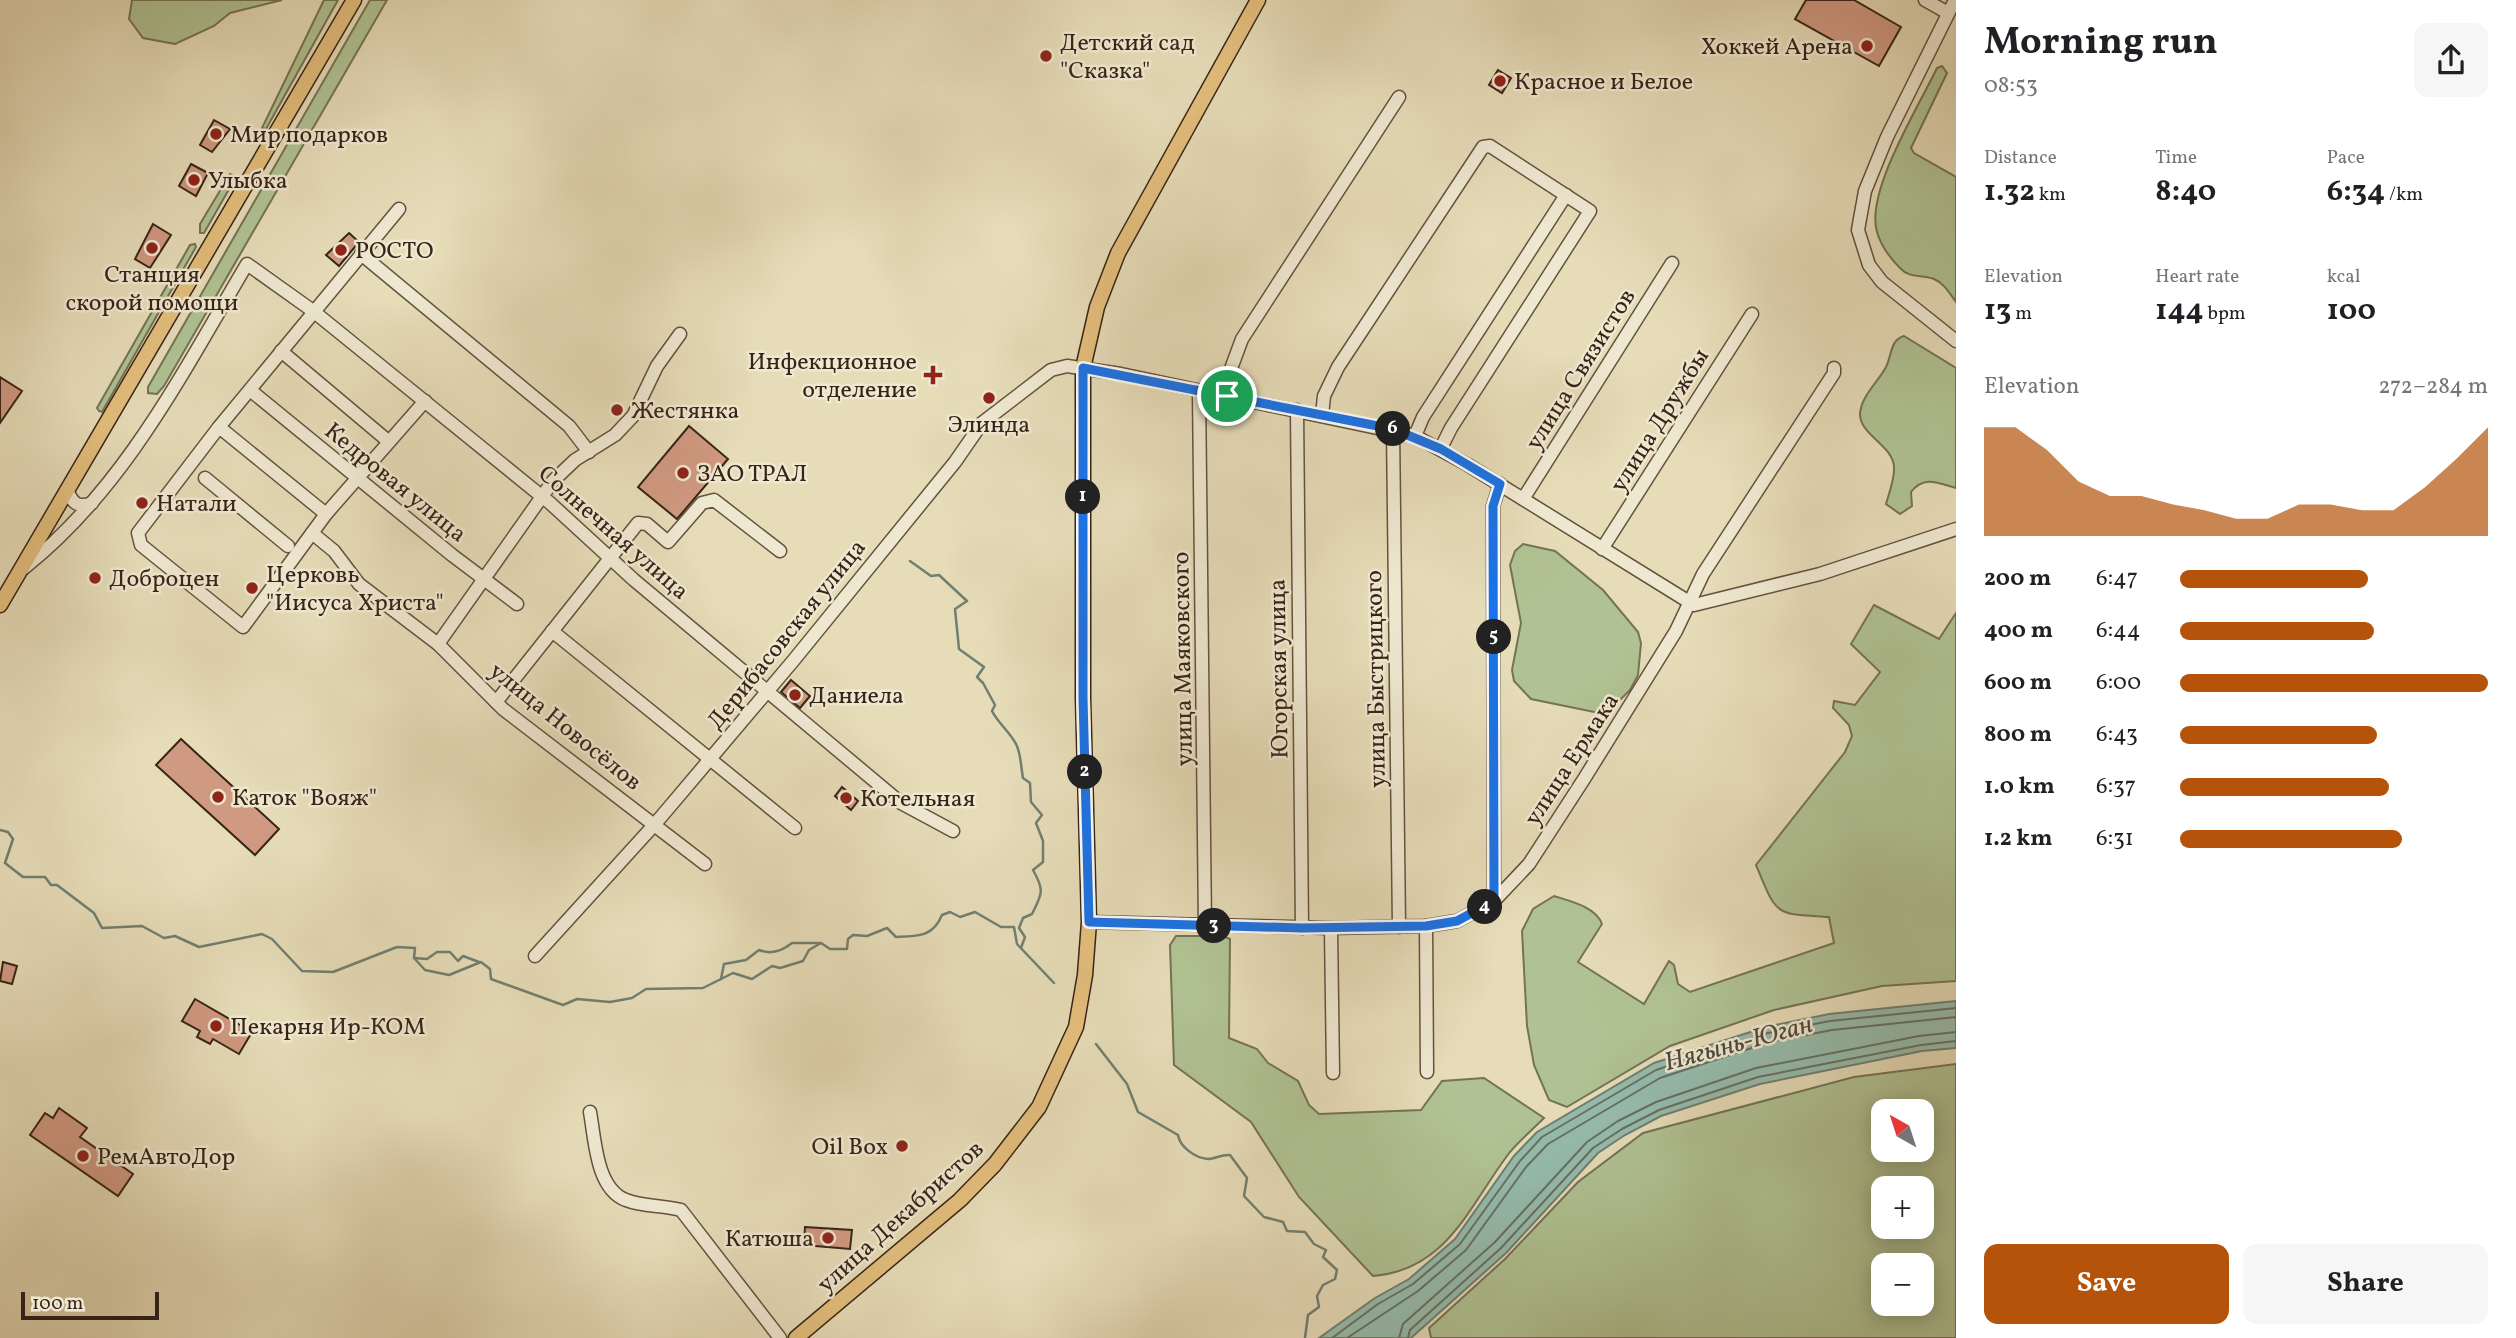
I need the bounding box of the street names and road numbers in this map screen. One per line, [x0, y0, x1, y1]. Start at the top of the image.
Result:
street label: улица Связистов [1518, 283, 1645, 457]
street label: улица Дружбы [1603, 342, 1719, 500]
street label: Кедровая улица [316, 415, 473, 552]
street label: Солнечная улица [530, 458, 696, 609]
street label: Дерибасовская улица [700, 533, 875, 738]
street label: улица Маяковского [1165, 551, 1203, 767]
street label: улица Быстрицкого [1358, 570, 1396, 788]
street label: Югорская улица [1261, 579, 1299, 759]
street label: улица Новосёлов [481, 655, 648, 800]
street label: улица Ермака [1517, 687, 1628, 833]
street label: улица Декабристов [810, 1133, 992, 1302]

